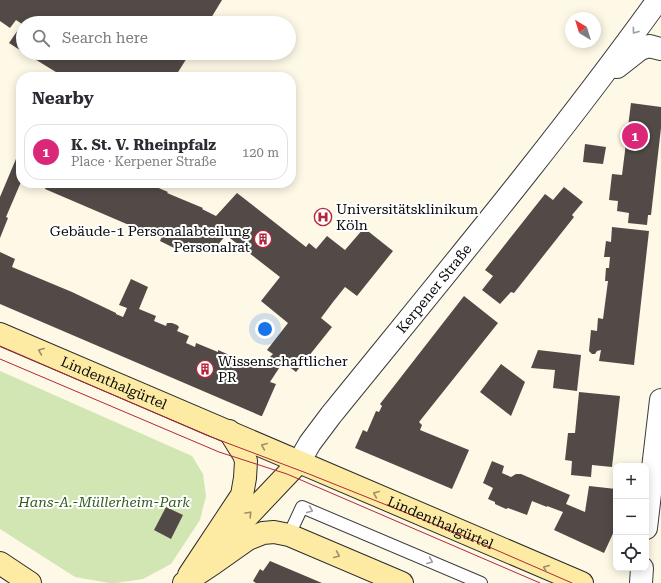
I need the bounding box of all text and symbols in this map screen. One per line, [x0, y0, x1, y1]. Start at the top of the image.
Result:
north arrow [565, 12, 601, 48]
search box [16, 16, 296, 60]
icon: search [30, 27, 52, 49]
one-way arrow [633, 27, 640, 34]
text: Search here [62, 29, 148, 47]
text: Nearby [32, 88, 94, 108]
pin: 1 [622, 121, 648, 151]
text: K. St. V. Rheinpfalz [71, 136, 216, 154]
text: 1 [42, 145, 50, 160]
text: 120 m [242, 145, 279, 160]
text: Place · Kerpener Straße [71, 154, 216, 169]
place label: Universitätsklinikum Köln [336, 201, 479, 233]
hospital icon: Universitätsklinikum Köln [313, 207, 333, 227]
place label: Gebäude-1 Personalabteilung Personalrat [50, 223, 250, 255]
building icon: Gebäude-1 Personalabteilung Personalrat [253, 229, 273, 249]
street label: Kerpener Straße [393, 241, 475, 336]
your location [255, 319, 275, 339]
one-way arrow [38, 348, 45, 356]
street label: Lindenthalgürtel [59, 353, 170, 413]
place label: Wissenschaftlicher PR [218, 353, 348, 385]
building icon: Wissenschaftlicher PR [195, 359, 215, 379]
one-way arrow [260, 443, 268, 451]
map controls [613, 463, 649, 571]
button: + [613, 463, 649, 499]
one-way arrow [372, 491, 380, 499]
street label: Lindenthalgürtel [385, 493, 496, 552]
park label: Hans-A.-Müllerheim-Park [17, 494, 190, 510]
button: − [613, 499, 649, 535]
one-way arrow [306, 506, 313, 514]
one-way arrow [245, 511, 252, 519]
button: locate [613, 535, 649, 571]
one-way arrow [332, 550, 340, 558]
one-way arrow [425, 556, 433, 564]
one-way arrow [543, 564, 550, 572]

